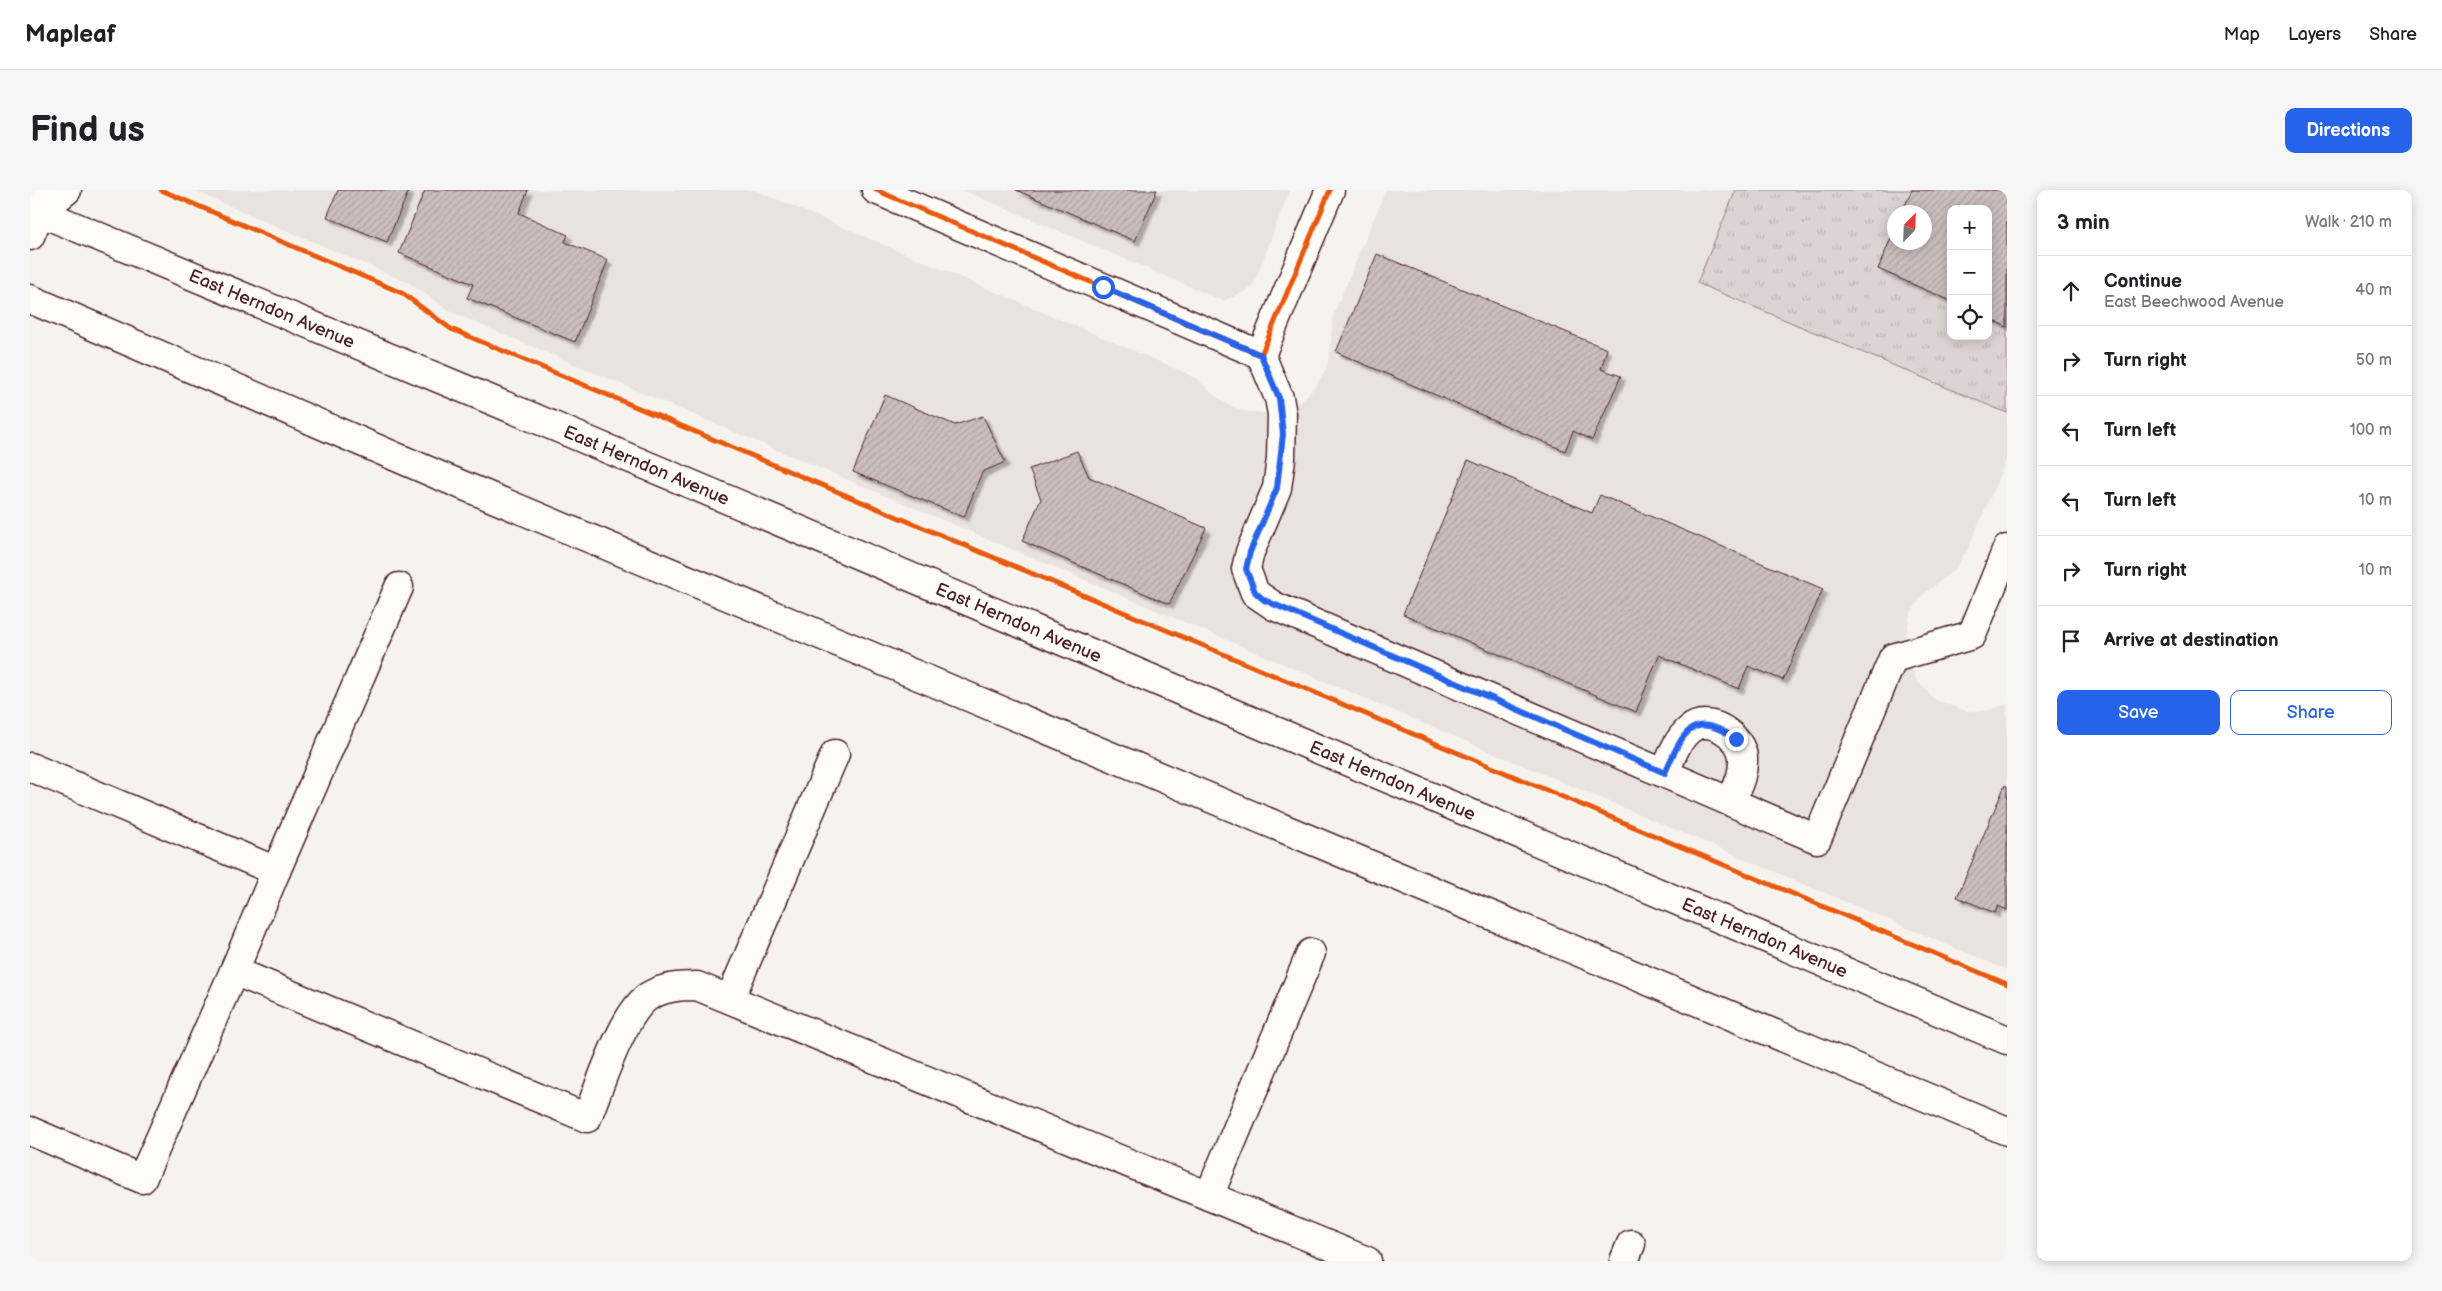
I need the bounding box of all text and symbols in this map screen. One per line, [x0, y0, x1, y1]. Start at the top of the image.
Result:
text: Mapleaf [25, 20, 116, 49]
text: Map [2224, 24, 2260, 45]
text: Layers [2288, 24, 2341, 45]
text: Share [2369, 24, 2417, 45]
button: Directions [2285, 108, 2412, 153]
text: Find us [30, 109, 145, 152]
north arrow [1887, 205, 1932, 250]
map controls [1947, 205, 1992, 340]
button: + [1947, 205, 1992, 250]
text: 3 min [2057, 210, 2110, 235]
text: Walk · 210 m [2305, 213, 2392, 232]
button: − [1947, 250, 1992, 295]
street label: East Herndon Avenue [185, 265, 358, 353]
text: Continue [2104, 270, 2182, 293]
route start [1092, 276, 1115, 299]
icon: ahead [2057, 277, 2085, 305]
text: 40 m [2355, 281, 2392, 300]
text: East Beechwood Avenue [2104, 293, 2284, 312]
button: locate [1947, 295, 1992, 340]
icon: right [2057, 347, 2085, 375]
text: Turn right [2104, 349, 2187, 372]
text: 50 m [2356, 351, 2392, 370]
icon: left [2057, 417, 2085, 445]
text: Turn left [2104, 419, 2176, 442]
text: 100 m [2349, 421, 2392, 440]
street label: East Herndon Avenue [560, 422, 733, 510]
icon: left [2057, 487, 2085, 515]
text: Turn left [2104, 489, 2176, 512]
text: 10 m [2359, 491, 2392, 510]
icon: right [2057, 557, 2085, 585]
text: Turn right [2104, 559, 2187, 582]
text: 10 m [2359, 561, 2392, 580]
street label: East Herndon Avenue [932, 579, 1105, 667]
icon: arrive [2057, 627, 2085, 655]
text: Arrive at destination [2104, 629, 2279, 652]
button: Save [2057, 690, 2220, 735]
button: Share [2230, 690, 2392, 735]
route end [1725, 728, 1748, 751]
street label: East Herndon Avenue [1306, 737, 1479, 825]
street label: East Herndon Avenue [1679, 894, 1851, 983]

